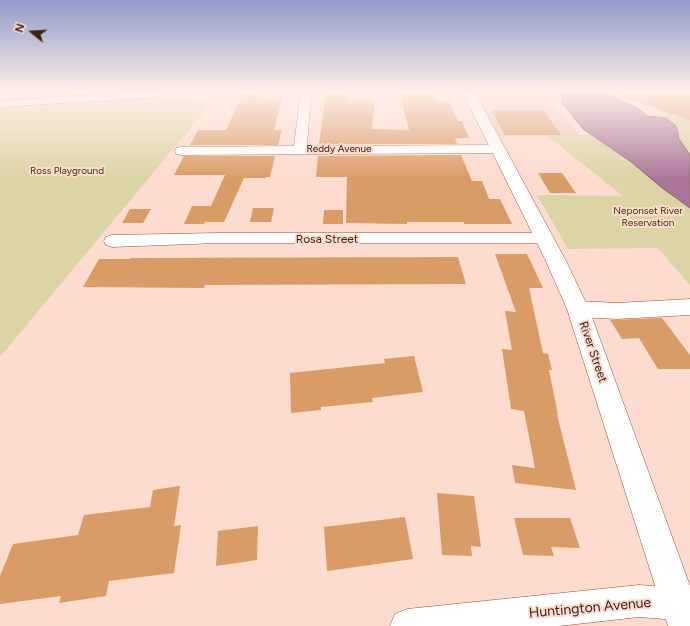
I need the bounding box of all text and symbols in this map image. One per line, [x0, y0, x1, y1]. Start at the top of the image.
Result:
north arrow [12, 12, 52, 52]
text: N [13, 22, 28, 34]
street label: Reddy Avenue [307, 143, 371, 155]
park label: Ross Playground [30, 165, 104, 177]
park label: Neponset River Reservation [613, 205, 683, 228]
street label: Rosa Street [296, 232, 358, 246]
street label: River Street [576, 320, 610, 384]
street label: Huntington Avenue [528, 594, 652, 622]

